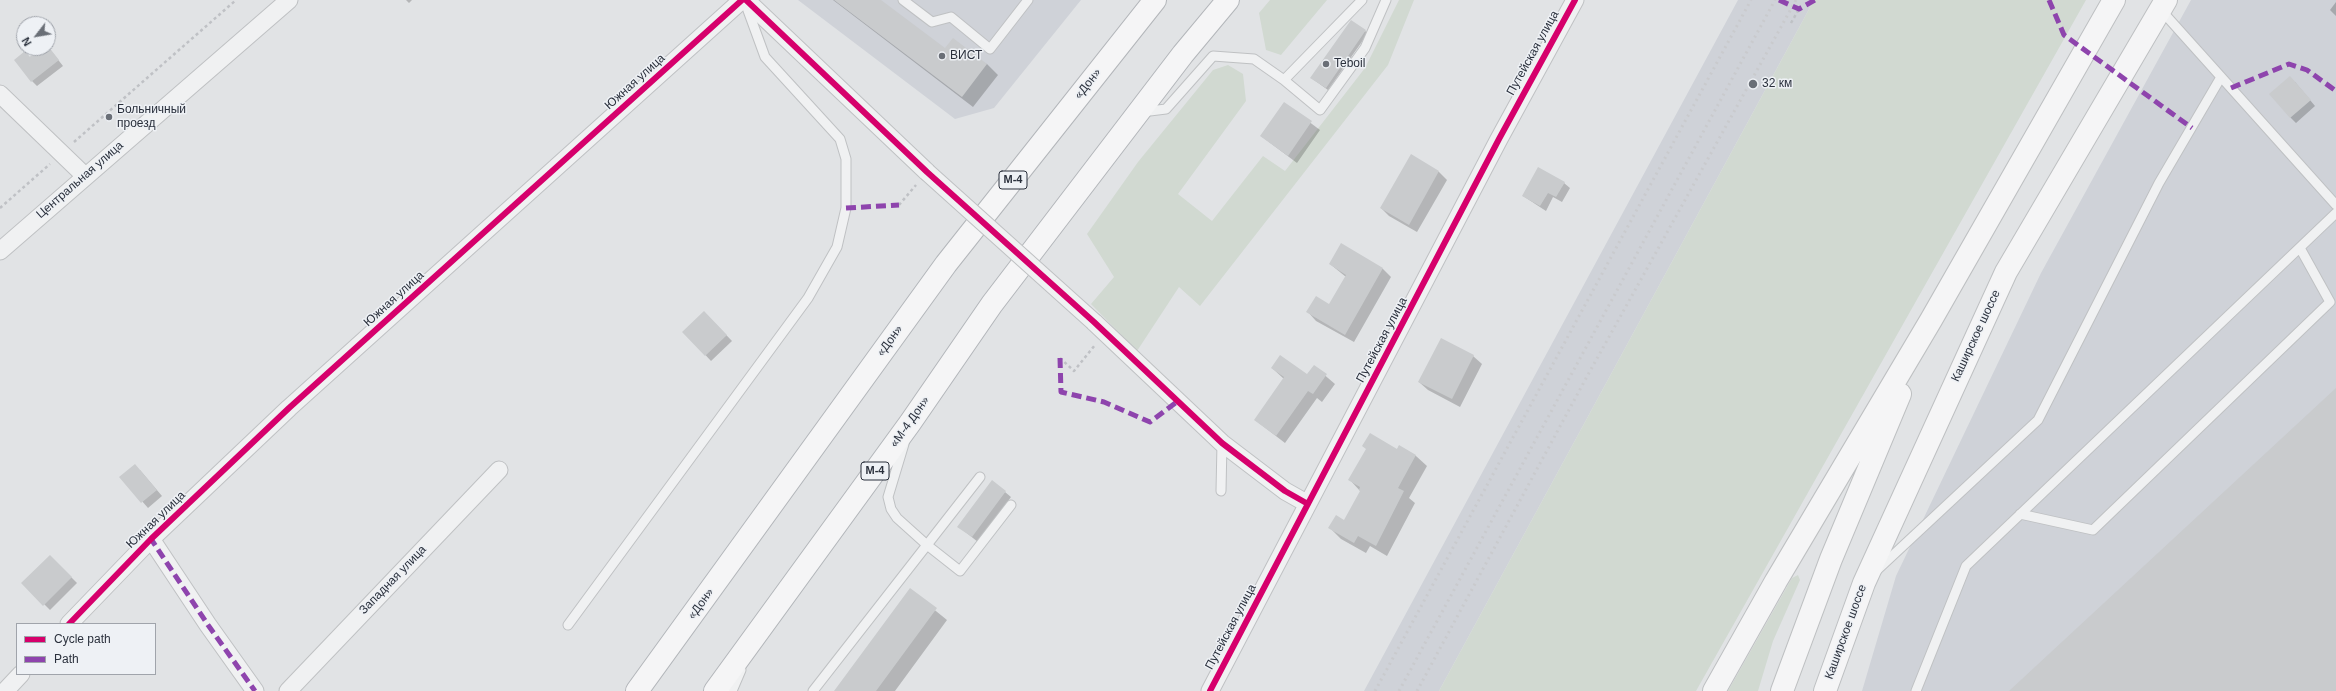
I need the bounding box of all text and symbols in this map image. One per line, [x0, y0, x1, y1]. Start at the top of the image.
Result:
street label: Путейская улица [1504, 8, 1562, 98]
north arrow [16, 16, 56, 56]
text: N [19, 35, 34, 48]
place label: ВИСТ [950, 49, 982, 63]
street label: Южная улица [602, 51, 668, 113]
marker: ВИСТ [937, 51, 947, 61]
place label: Teboil [1334, 57, 1365, 71]
marker: Teboil [1321, 59, 1331, 69]
street label: «Дон» [1072, 66, 1104, 102]
place label: 32 км [1762, 77, 1792, 91]
marker: 32 км [1747, 78, 1759, 90]
place label: Больничный проезд [117, 103, 186, 131]
marker: Больничный проезд [104, 112, 114, 122]
street label: Центральная улица [34, 138, 126, 222]
road number: М-4 [999, 171, 1027, 189]
street label: Южная улица [361, 268, 427, 330]
street label: Каширское шоссе [1948, 288, 2004, 384]
street label: Путейская улица [1353, 295, 1411, 385]
street label: «Дон» [874, 323, 906, 359]
street label: «М-4 Дон» [887, 394, 933, 450]
road number: М-4 [861, 462, 889, 480]
street label: Южная улица [124, 488, 188, 552]
street label: Западная улица [356, 543, 430, 617]
street label: Путейская улица [1202, 582, 1260, 672]
street label: Каширское шоссе [1822, 583, 1870, 681]
street label: «Дон» [685, 586, 717, 622]
legend [16, 623, 156, 675]
text: Cycle path [54, 632, 111, 646]
text: Path [54, 652, 79, 666]

